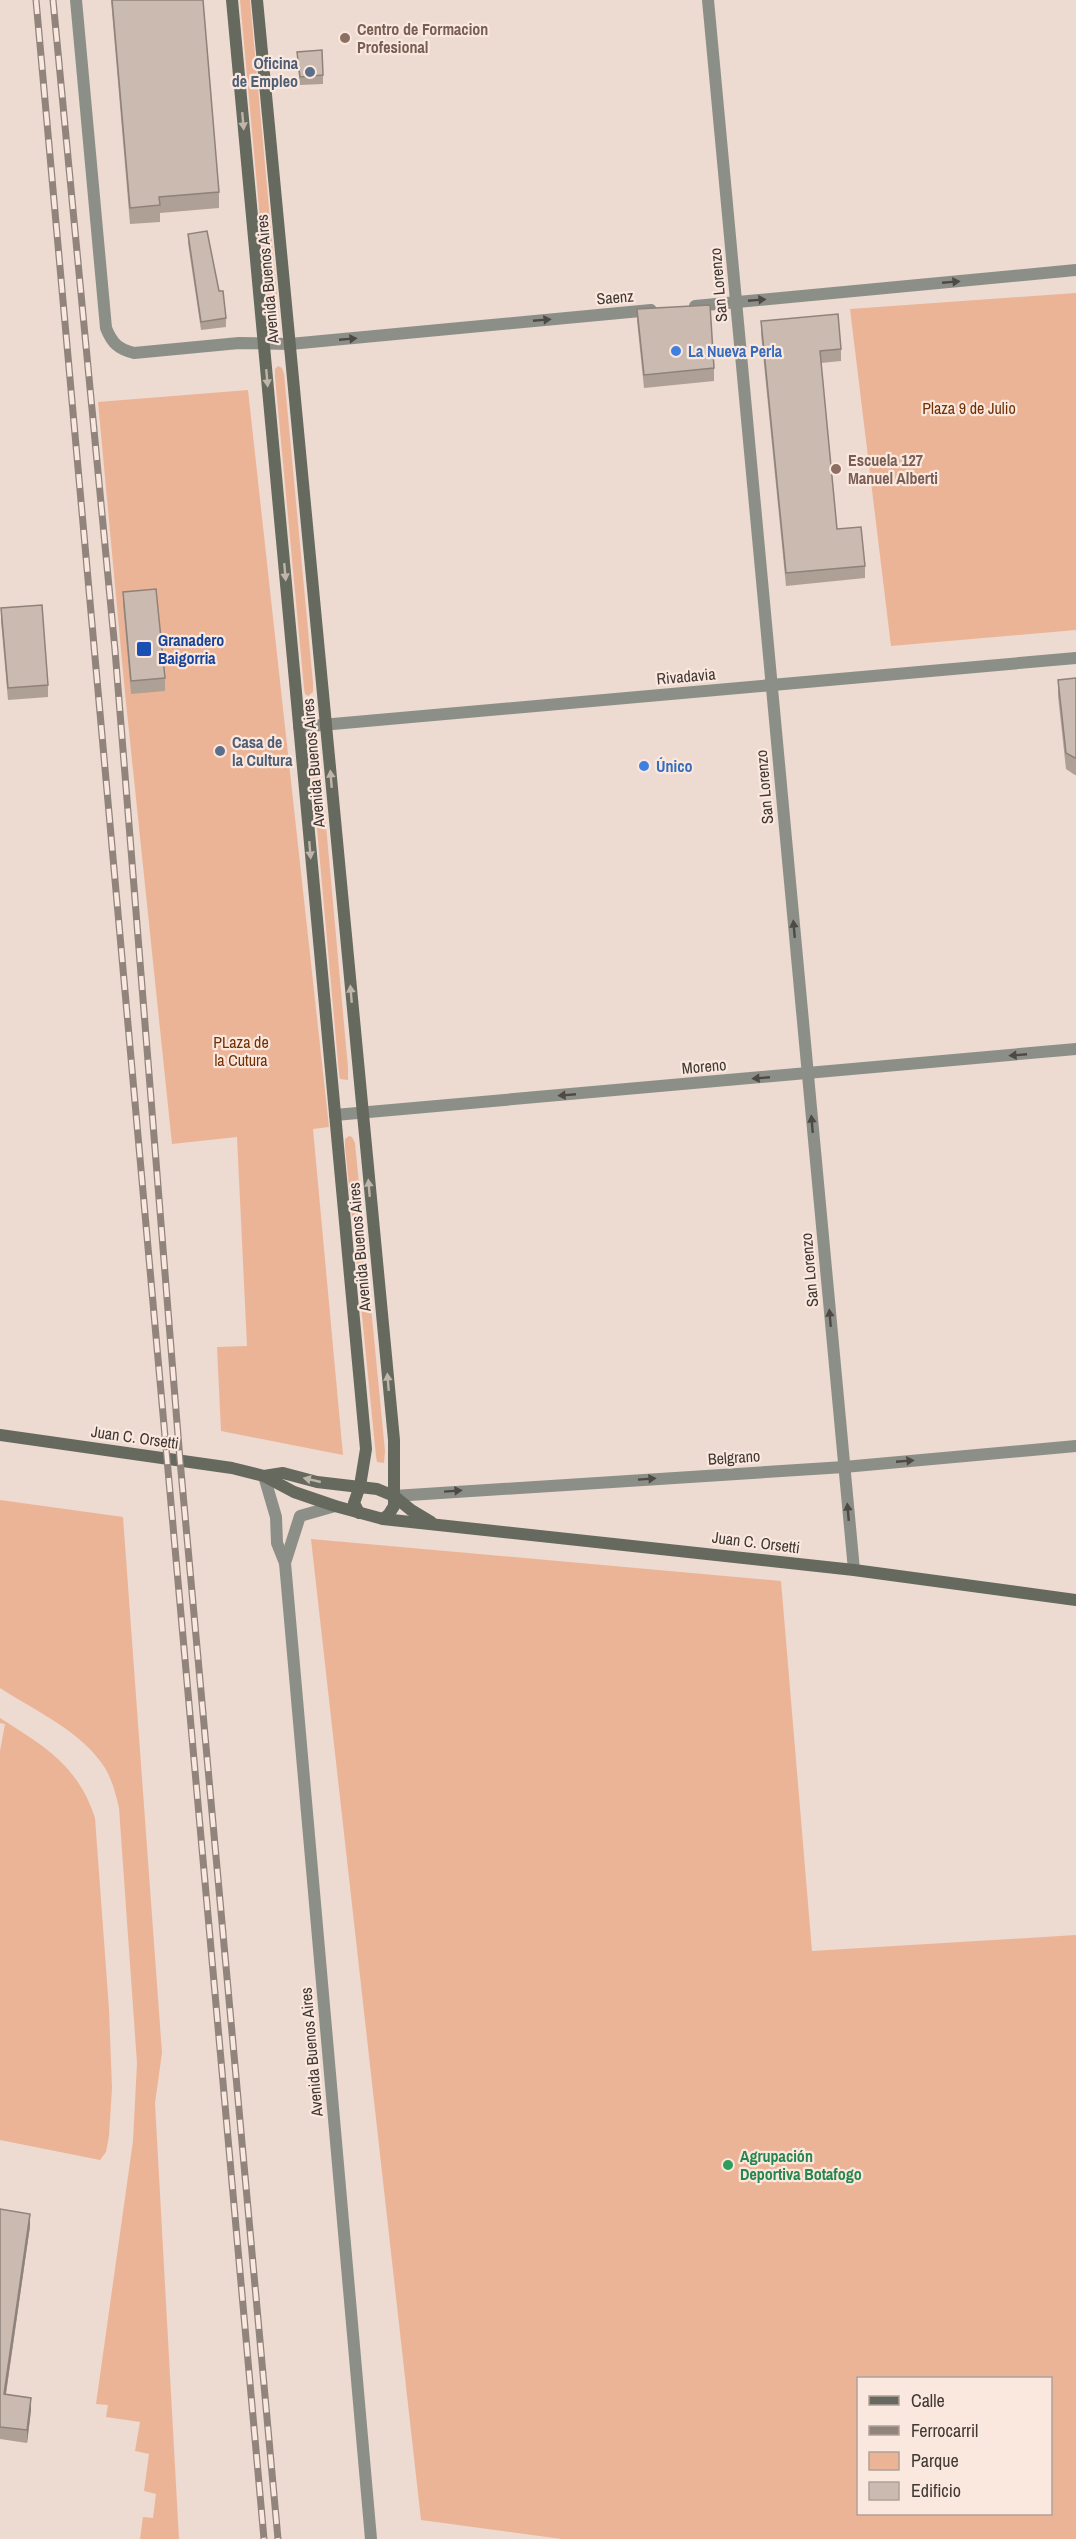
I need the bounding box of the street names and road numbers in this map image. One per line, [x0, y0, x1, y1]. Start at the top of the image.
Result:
street label: Avenida Buenos Aires [250, 213, 284, 346]
street label: San Lorenzo [704, 247, 732, 323]
street label: Saenz [596, 284, 635, 310]
street label: Rivadavia [656, 662, 717, 690]
street label: Avenida Buenos Aires [296, 697, 330, 830]
street label: San Lorenzo [750, 749, 778, 825]
street label: Moreno [681, 1053, 727, 1079]
street label: Avenida Buenos Aires [342, 1181, 376, 1314]
street label: San Lorenzo [795, 1232, 823, 1308]
street label: Juan C. Orsetti [90, 1420, 180, 1454]
street label: Belgrano [707, 1444, 761, 1470]
street label: Juan C. Orsetti [711, 1526, 801, 1558]
street label: Avenida Buenos Aires [294, 1986, 328, 2119]

